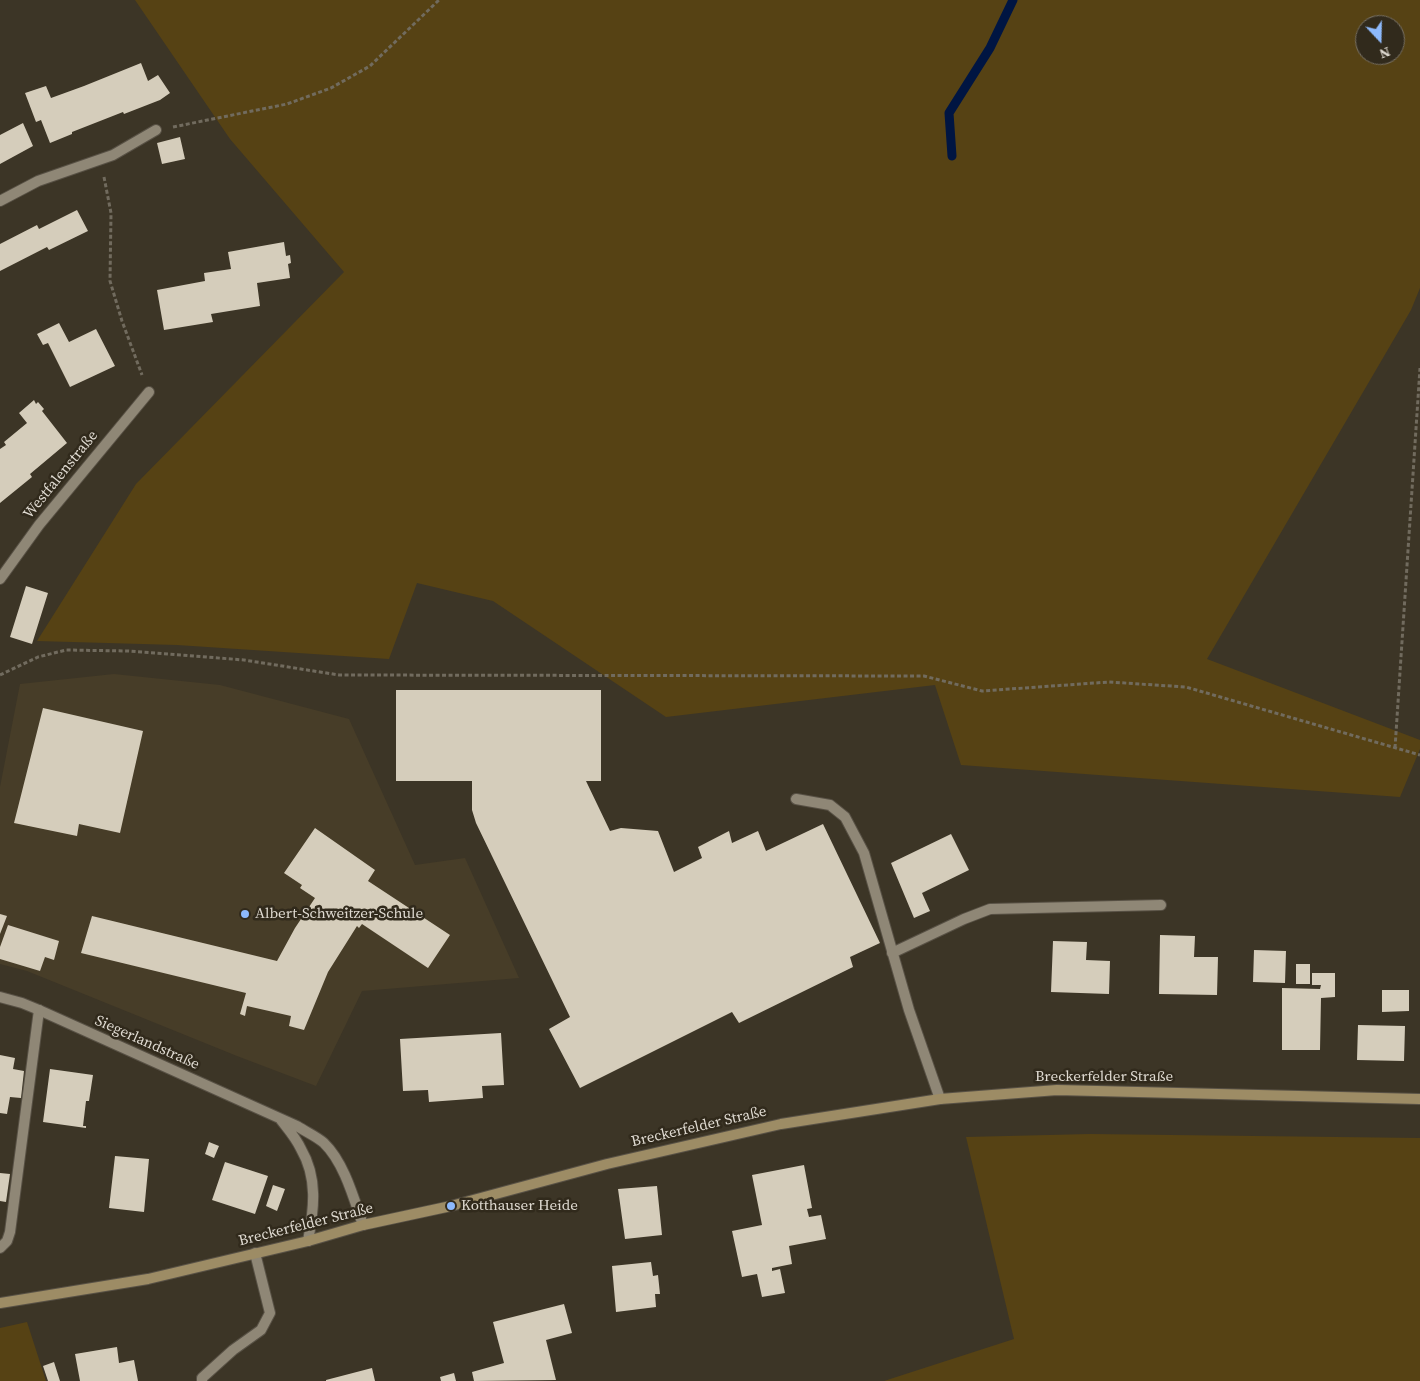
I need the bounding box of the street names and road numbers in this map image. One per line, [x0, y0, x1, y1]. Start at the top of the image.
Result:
street label: Westfalenstraße [20, 427, 102, 523]
street label: Siegerlandstraße [92, 1012, 202, 1074]
street label: Breckerfelder Straße [1035, 1068, 1173, 1086]
street label: Breckerfelder Straße [630, 1103, 768, 1151]
street label: Breckerfelder Straße [237, 1200, 375, 1250]

